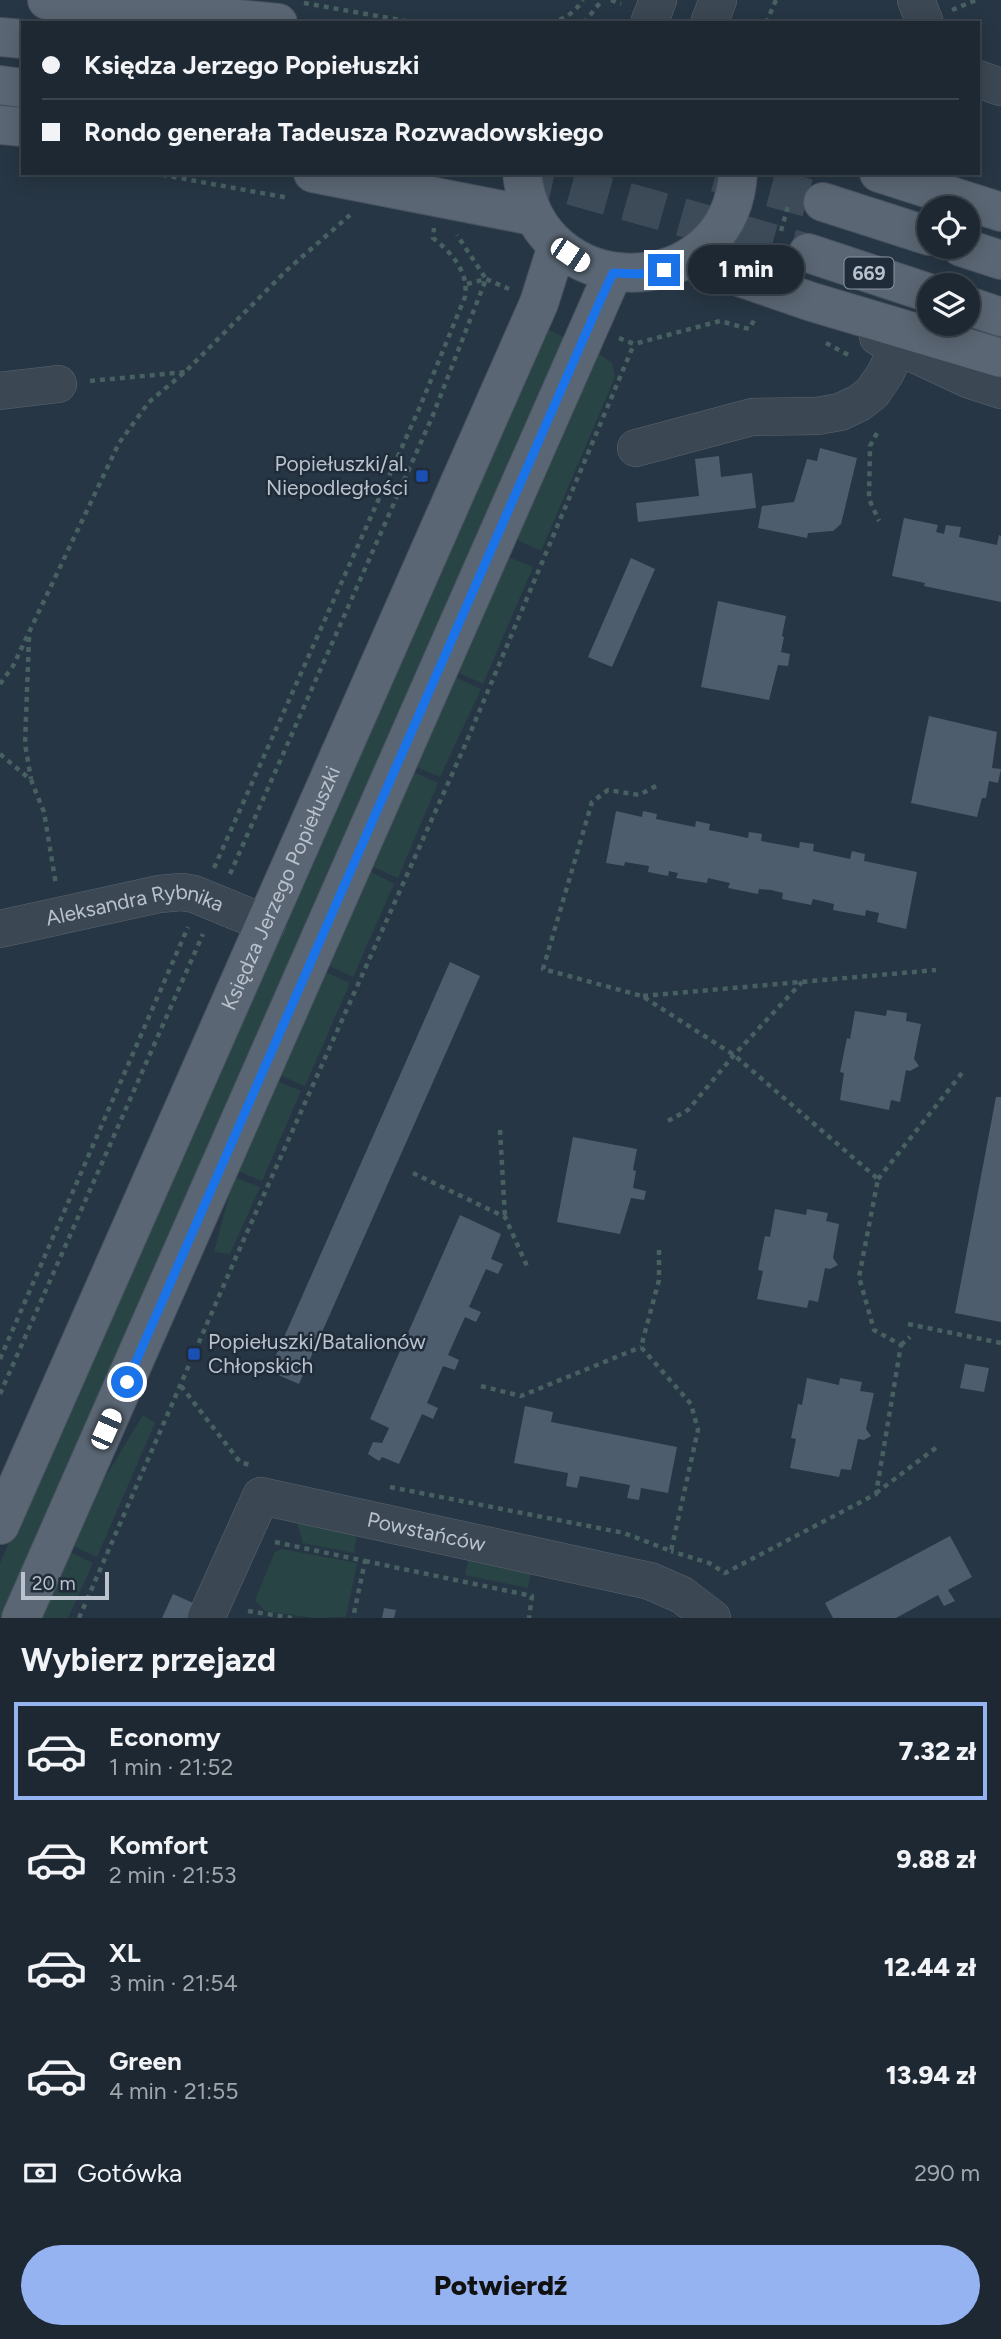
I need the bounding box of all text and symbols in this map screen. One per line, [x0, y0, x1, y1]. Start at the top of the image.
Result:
text: Księdza Jerzego Popiełuszki [84, 49, 420, 81]
text: Rondo generała Tadeusza Rozwadowskiego [84, 116, 604, 148]
map controls [917, 196, 980, 336]
button: locate [917, 196, 980, 259]
car [547, 235, 594, 275]
callout: 1 min [688, 246, 804, 294]
route end [648, 254, 680, 286]
text: 1 min [719, 255, 773, 283]
road number: 669 [844, 258, 894, 288]
button: layers [917, 273, 980, 336]
place label: Popiełuszki/al. Niepodległości [266, 451, 408, 500]
marker: Popiełuszki/al. Niepodległości [414, 468, 430, 484]
street label: Księdza Jerzego Popiełuszki [216, 762, 345, 1014]
street label: Aleksandra Rybnika [43, 879, 227, 931]
place label: Popiełuszki/Batalionów Chłopskich [208, 1329, 426, 1378]
marker: Popiełuszki/Batalionów Chłopskich [186, 1346, 202, 1362]
route start [111, 1366, 143, 1398]
car [88, 1406, 125, 1452]
street label: Powstańców [365, 1507, 488, 1557]
scale bar [21, 1569, 108, 1601]
text: 20 m [32, 1572, 76, 1595]
text: Wybierz przejazd [21, 1641, 276, 1679]
icon: car [25, 1720, 88, 1783]
text: Economy [109, 1721, 221, 1753]
text: 7.32 zł [899, 1735, 976, 1767]
text: 1 min · 21:52 [109, 1753, 233, 1781]
icon: car [25, 1828, 88, 1891]
text: Komfort [109, 1829, 209, 1861]
text: 9.88 zł [896, 1843, 976, 1875]
text: 2 min · 21:53 [109, 1861, 236, 1889]
icon: car [25, 1936, 88, 1999]
text: XL [109, 1937, 141, 1969]
text: 12.44 zł [884, 1951, 976, 1983]
text: 3 min · 21:54 [109, 1969, 238, 1997]
icon: car [25, 2044, 88, 2107]
text: Green [109, 2045, 182, 2077]
text: 13.94 zł [886, 2059, 976, 2091]
text: 4 min · 21:55 [109, 2077, 239, 2105]
icon: cash [21, 2154, 59, 2192]
text: Gotówka [77, 2157, 182, 2189]
text: 290 m [914, 2159, 980, 2187]
button: Potwierdź [21, 2245, 980, 2325]

